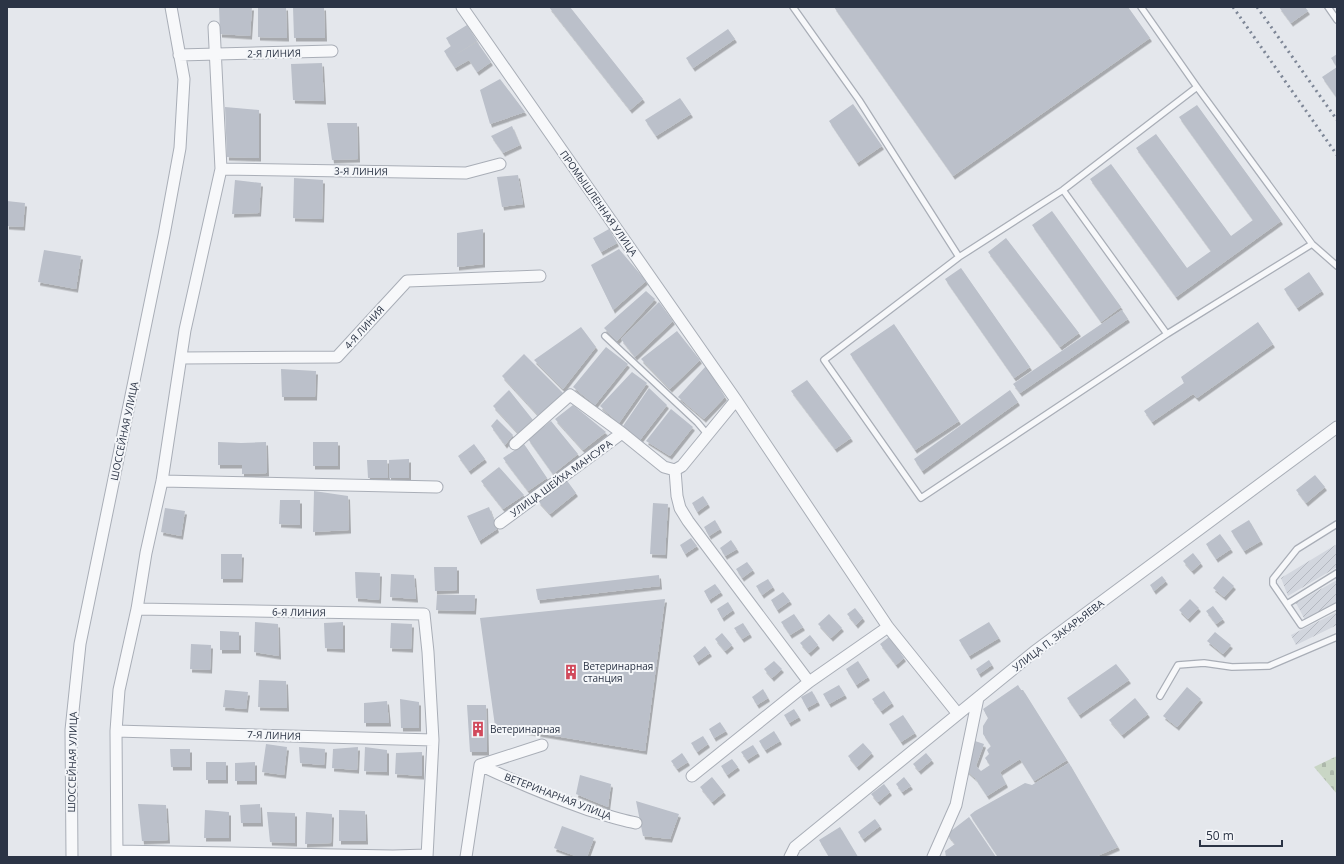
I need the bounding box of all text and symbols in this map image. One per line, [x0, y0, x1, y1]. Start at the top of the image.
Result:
street label: 2-Я ЛИНИЯ [247, 46, 301, 60]
street label: ПРОМЫШЛЕННАЯ УЛИЦА [557, 147, 641, 259]
street label: 3-Я ЛИНИЯ [334, 164, 388, 178]
street label: 4-Я ЛИНИЯ [341, 302, 387, 352]
street label: ШОССЕЙНАЯ УЛИЦА [107, 380, 141, 482]
street label: УЛИЦА ШЕЙХА МАНСУРА [507, 436, 615, 520]
street label: УЛИЦА П. ЗАКАРЬЯЕВА [1009, 596, 1107, 674]
street label: 6-Я ЛИНИЯ [272, 605, 326, 619]
place label: Ветеринарная станция [583, 659, 653, 685]
building icon: Ветеринарная станция [562, 663, 580, 681]
street label: ШОССЕЙНАЯ УЛИЦА [64, 711, 80, 813]
building icon: Ветеринарная [469, 720, 487, 738]
place label: Ветеринарная [490, 722, 560, 736]
street label: 7-Я ЛИНИЯ [247, 727, 301, 743]
street label: ВЕТЕРИНАРНАЯ УЛИЦА [502, 769, 614, 823]
scale bar [1200, 822, 1282, 848]
text: 50 m [1206, 827, 1234, 844]

